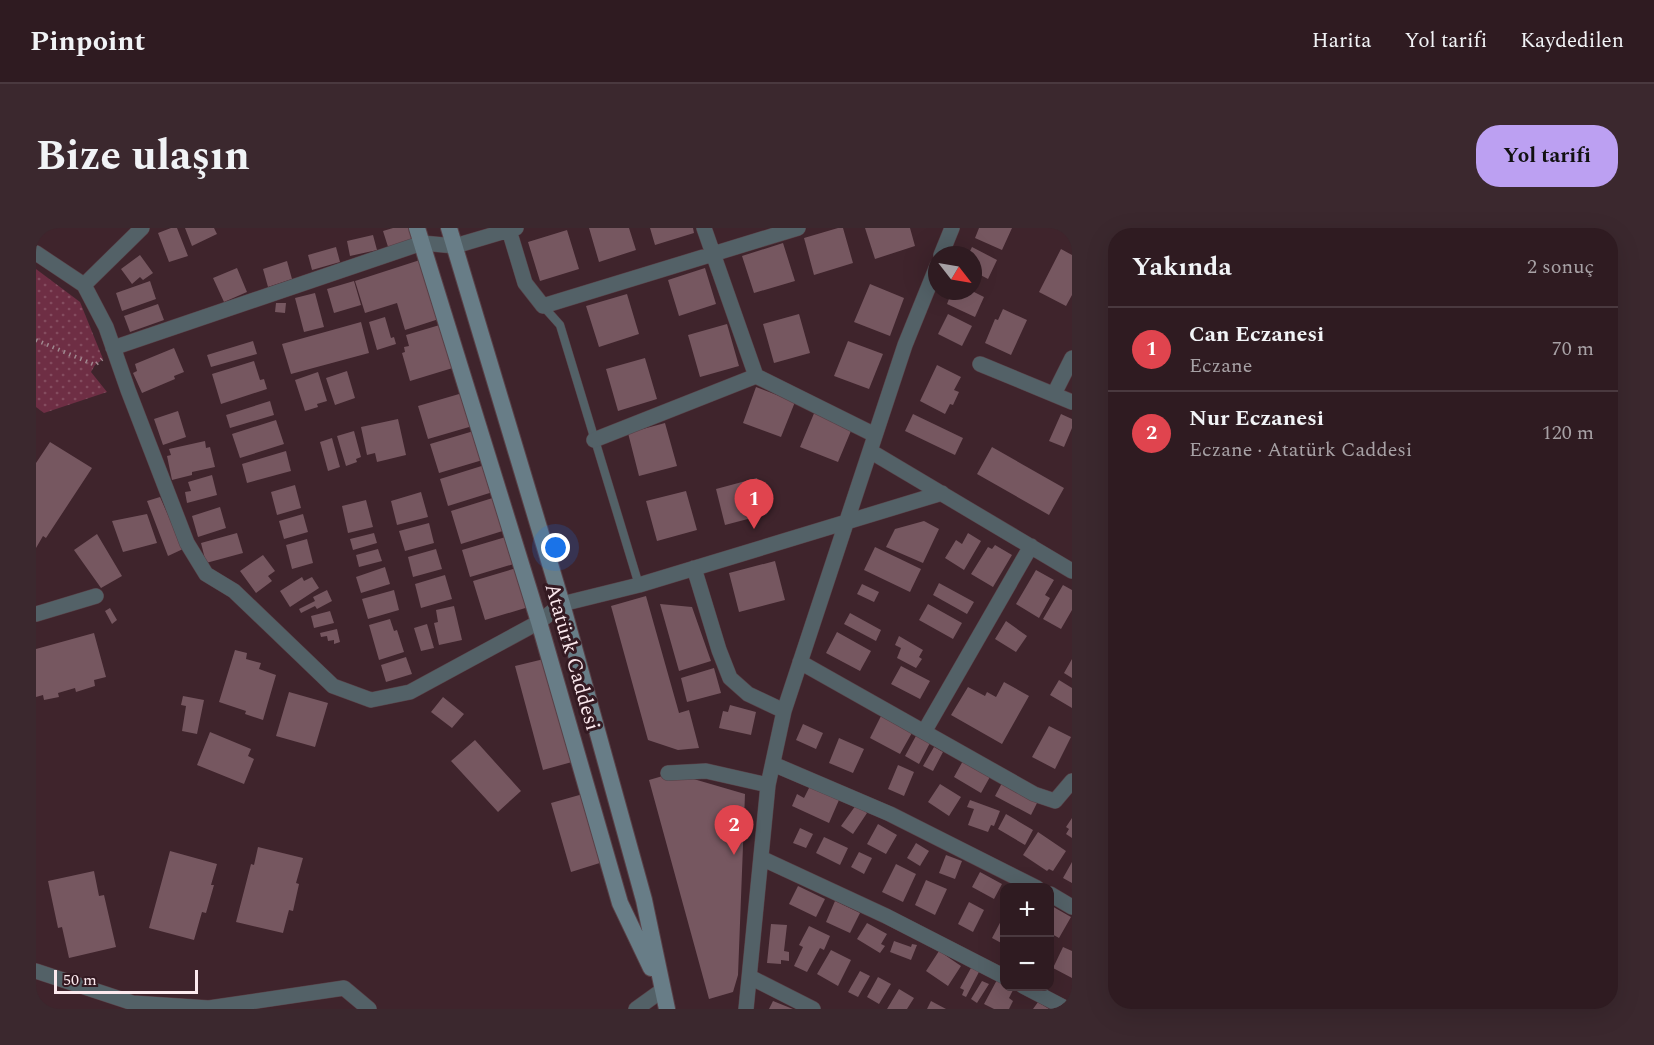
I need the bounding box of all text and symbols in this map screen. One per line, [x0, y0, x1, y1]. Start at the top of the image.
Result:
text: Pinpoint [30, 20, 145, 63]
text: Harita [1312, 25, 1372, 57]
text: Yol tarifi [1405, 25, 1487, 57]
text: Kaydedilen [1520, 25, 1624, 57]
text: Bize ulaşın [36, 125, 250, 188]
button: Yol tarifi [1476, 125, 1618, 187]
north arrow [928, 246, 982, 300]
text: Yakında [1132, 247, 1232, 287]
text: 2 sonuç [1527, 252, 1594, 282]
text: Can Eczanesi [1189, 318, 1324, 351]
text: 1 [1146, 334, 1157, 364]
text: 70 m [1552, 334, 1594, 364]
text: Eczane [1189, 351, 1252, 381]
text: Nur Eczanesi [1189, 402, 1324, 435]
text: 2 [1146, 418, 1157, 448]
text: 120 m [1542, 418, 1594, 448]
text: Eczane · Atatürk Caddesi [1189, 435, 1412, 465]
pin: 1 [734, 480, 774, 529]
your location [541, 533, 570, 562]
street label: Atatürk Caddesi [536, 579, 608, 735]
pin: 2 [714, 806, 754, 855]
map controls [1000, 883, 1054, 991]
button: + [1000, 883, 1054, 937]
button: − [1000, 937, 1054, 991]
scale bar [54, 967, 198, 994]
text: 50 m [63, 968, 97, 992]

